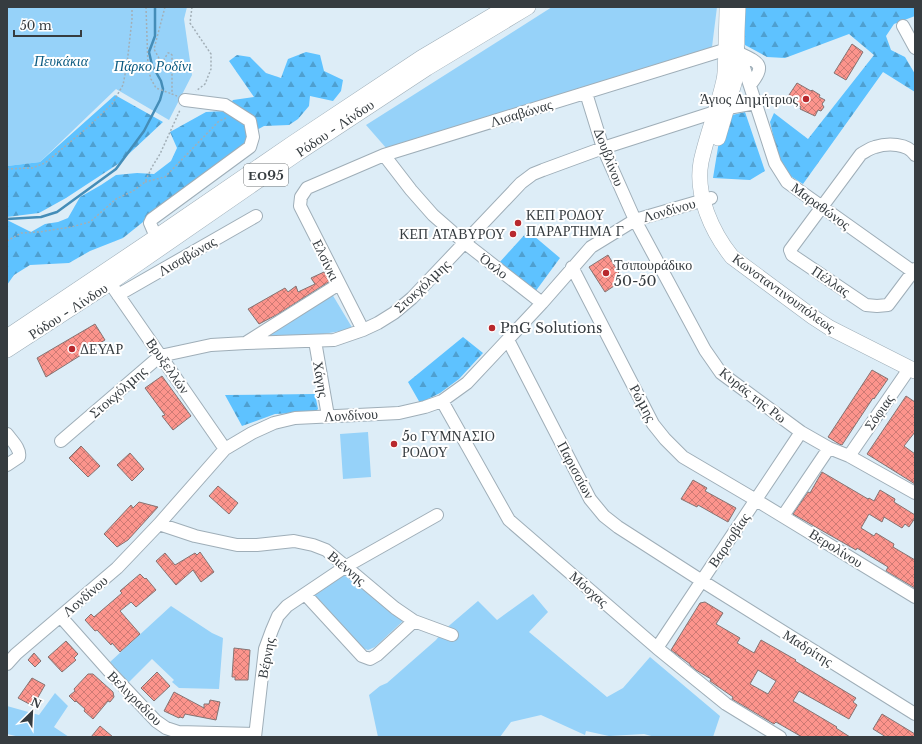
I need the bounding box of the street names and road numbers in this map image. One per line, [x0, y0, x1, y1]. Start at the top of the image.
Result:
street label: Ρόδου - Λίνδου [292, 95, 378, 161]
street label: Λισαβώνας [488, 95, 555, 131]
street label: Δουβλίνου [590, 125, 628, 189]
road number: ΕΟ95 [244, 164, 288, 186]
street label: Μαραθώνος [788, 178, 855, 234]
street label: Λονδίνου [641, 194, 698, 226]
street label: Λισαβώνας [155, 232, 220, 280]
street label: Ελσίνκι [308, 236, 344, 284]
street label: Όσλο [475, 249, 512, 283]
street label: Κωνσταντινουπόλεως [729, 250, 839, 337]
street label: Στοκχόλμης [390, 255, 454, 317]
street label: Πέλλας [808, 262, 854, 301]
street label: Ρόδου - Λίνδου [25, 279, 111, 343]
street label: Βρυξελλών [142, 334, 194, 398]
street label: Χάγης [309, 359, 333, 399]
street label: Στοκχόλμης [86, 362, 151, 422]
street label: Κυράς της Ρω [716, 363, 790, 427]
street label: Ρώμης [626, 381, 661, 425]
street label: Σόφιας [860, 390, 898, 433]
street label: Λονδίνου [324, 405, 379, 425]
street label: Παρισσίων [553, 438, 599, 502]
street label: Βαρσοβίας [704, 509, 754, 571]
street label: Βερολίνου [806, 524, 866, 572]
street label: Βιέννης [324, 547, 370, 589]
street label: Μόσχας [566, 567, 613, 611]
street label: Λονδίνου [59, 571, 111, 621]
street label: Μαδρίτης [780, 626, 837, 671]
street label: Βέρνης [253, 636, 279, 680]
street label: Βελιγραδίου [104, 667, 166, 729]

